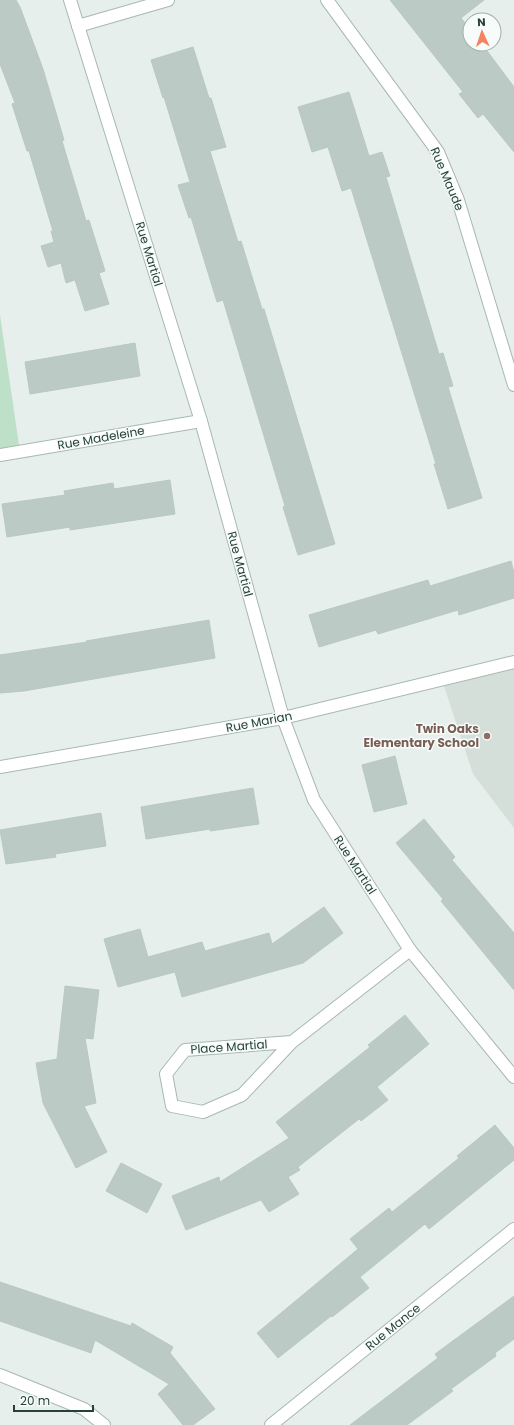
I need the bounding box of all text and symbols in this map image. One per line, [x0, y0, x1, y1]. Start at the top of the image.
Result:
north arrow [462, 12, 502, 52]
text: N [477, 14, 486, 30]
street label: Rue Maude [426, 145, 468, 213]
street label: Rue Martial [132, 219, 167, 288]
street label: Rue Madeleine [56, 421, 146, 454]
street label: Rue Martial [224, 529, 257, 598]
street label: Rue Marian [224, 707, 294, 736]
place label: Twin Oaks Elementary School [364, 720, 479, 751]
marker: Twin Oaks Elementary School [482, 731, 492, 741]
street label: Rue Martial [330, 832, 381, 897]
street label: Place Martial [190, 1035, 268, 1058]
street label: Rue Mance [362, 1299, 424, 1354]
scale bar [14, 1387, 93, 1413]
text: 20 m [20, 1392, 50, 1409]

